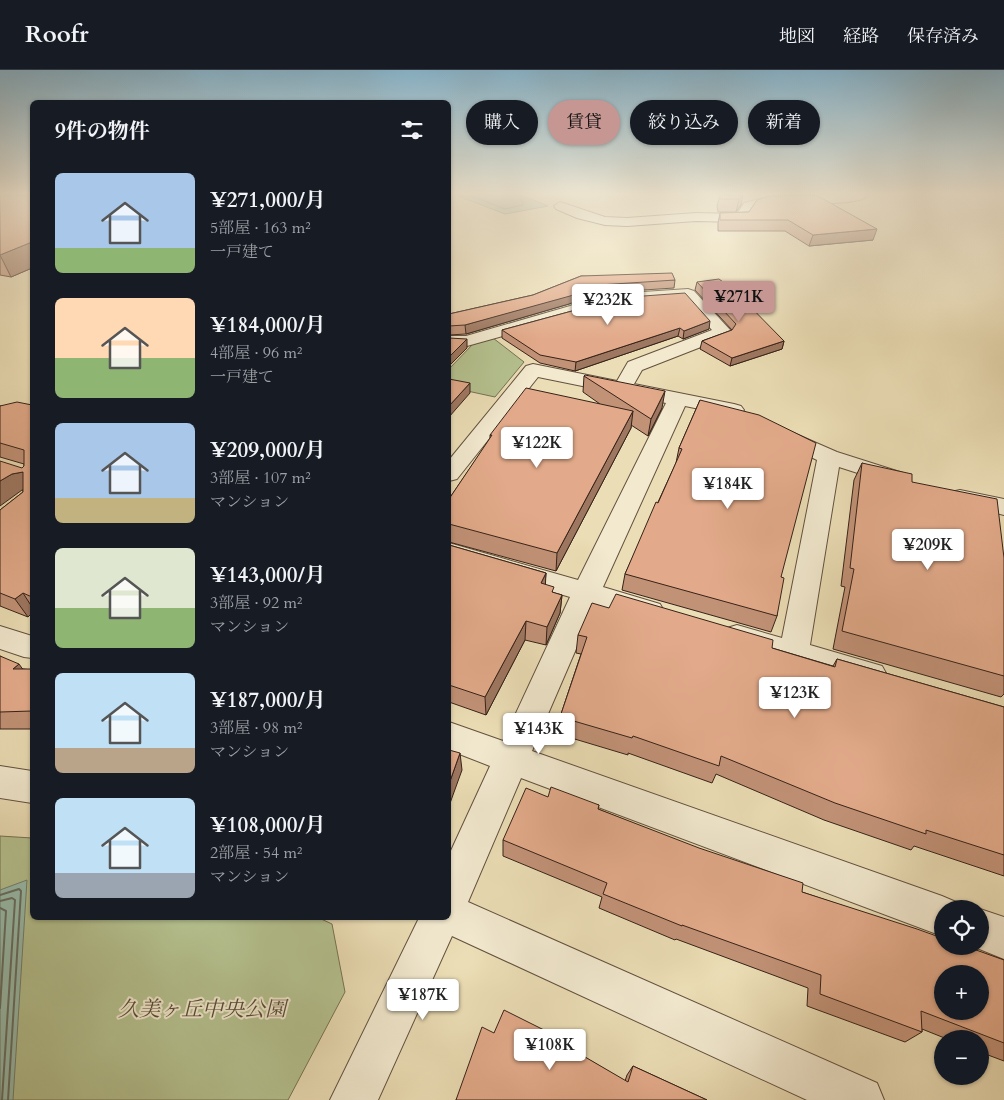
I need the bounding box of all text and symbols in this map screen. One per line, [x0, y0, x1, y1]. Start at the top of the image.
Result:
text: Roofr [25, 18, 89, 51]
text: 地図 [779, 24, 815, 49]
text: 経路 [843, 24, 879, 49]
text: 保存済み [907, 24, 979, 49]
chip: 購入 [466, 100, 538, 145]
chip: 賃貸 [548, 100, 620, 145]
chip: 絞り込み [630, 100, 738, 145]
chip: 新着 [748, 100, 820, 145]
icon: filters [398, 116, 426, 144]
text: 9件の物件 [55, 117, 150, 146]
text: ¥271,000/月 [210, 186, 326, 215]
icon: home [95, 193, 155, 253]
text: 5部屋 · 163 m² [210, 217, 311, 239]
text: 一戸建て [210, 241, 274, 263]
pin: ¥271K [704, 280, 774, 323]
pin: ¥232K [573, 284, 643, 326]
text: ¥271K [714, 286, 764, 308]
text: ¥232K [583, 289, 633, 311]
text: ¥184,000/月 [210, 311, 326, 340]
icon: home [95, 318, 155, 378]
text: 4部屋 · 96 m² [210, 342, 302, 364]
text: 一戸建て [210, 366, 274, 388]
pin: ¥122K [502, 426, 572, 469]
text: ¥122K [512, 432, 562, 454]
text: ¥209,000/月 [210, 436, 326, 465]
icon: home [95, 443, 155, 503]
text: 3部屋 · 107 m² [210, 467, 311, 489]
pin: ¥184K [693, 468, 763, 510]
text: ¥184K [703, 473, 753, 495]
text: マンション [210, 491, 289, 513]
pin: ¥209K [893, 528, 963, 571]
text: ¥209K [903, 534, 953, 556]
text: ¥143,000/月 [210, 561, 326, 590]
icon: home [95, 568, 155, 628]
text: 3部屋 · 92 m² [210, 592, 302, 614]
text: マンション [210, 616, 289, 638]
pin: ¥123K [760, 676, 830, 719]
text: ¥123K [770, 682, 820, 704]
text: ¥187,000/月 [210, 686, 326, 715]
icon: home [95, 693, 155, 753]
pin: ¥143K [504, 712, 574, 755]
text: 3部屋 · 98 m² [210, 717, 302, 739]
text: ¥143K [514, 718, 564, 740]
text: マンション [210, 741, 289, 763]
text: ¥108,000/月 [210, 811, 326, 840]
icon: home [95, 818, 155, 878]
text: 2部屋 · 54 m² [210, 842, 302, 864]
text: マンション [210, 866, 289, 888]
map controls [934, 900, 989, 1085]
button: locate [934, 900, 989, 955]
button: + [934, 965, 989, 1020]
pin: ¥187K [388, 978, 458, 1021]
text: ¥187K [398, 984, 448, 1006]
park label: 久美ヶ丘中央公園 [118, 995, 289, 1024]
pin: ¥108K [515, 1028, 585, 1071]
button: − [934, 1030, 989, 1085]
text: ¥108K [525, 1034, 575, 1056]

